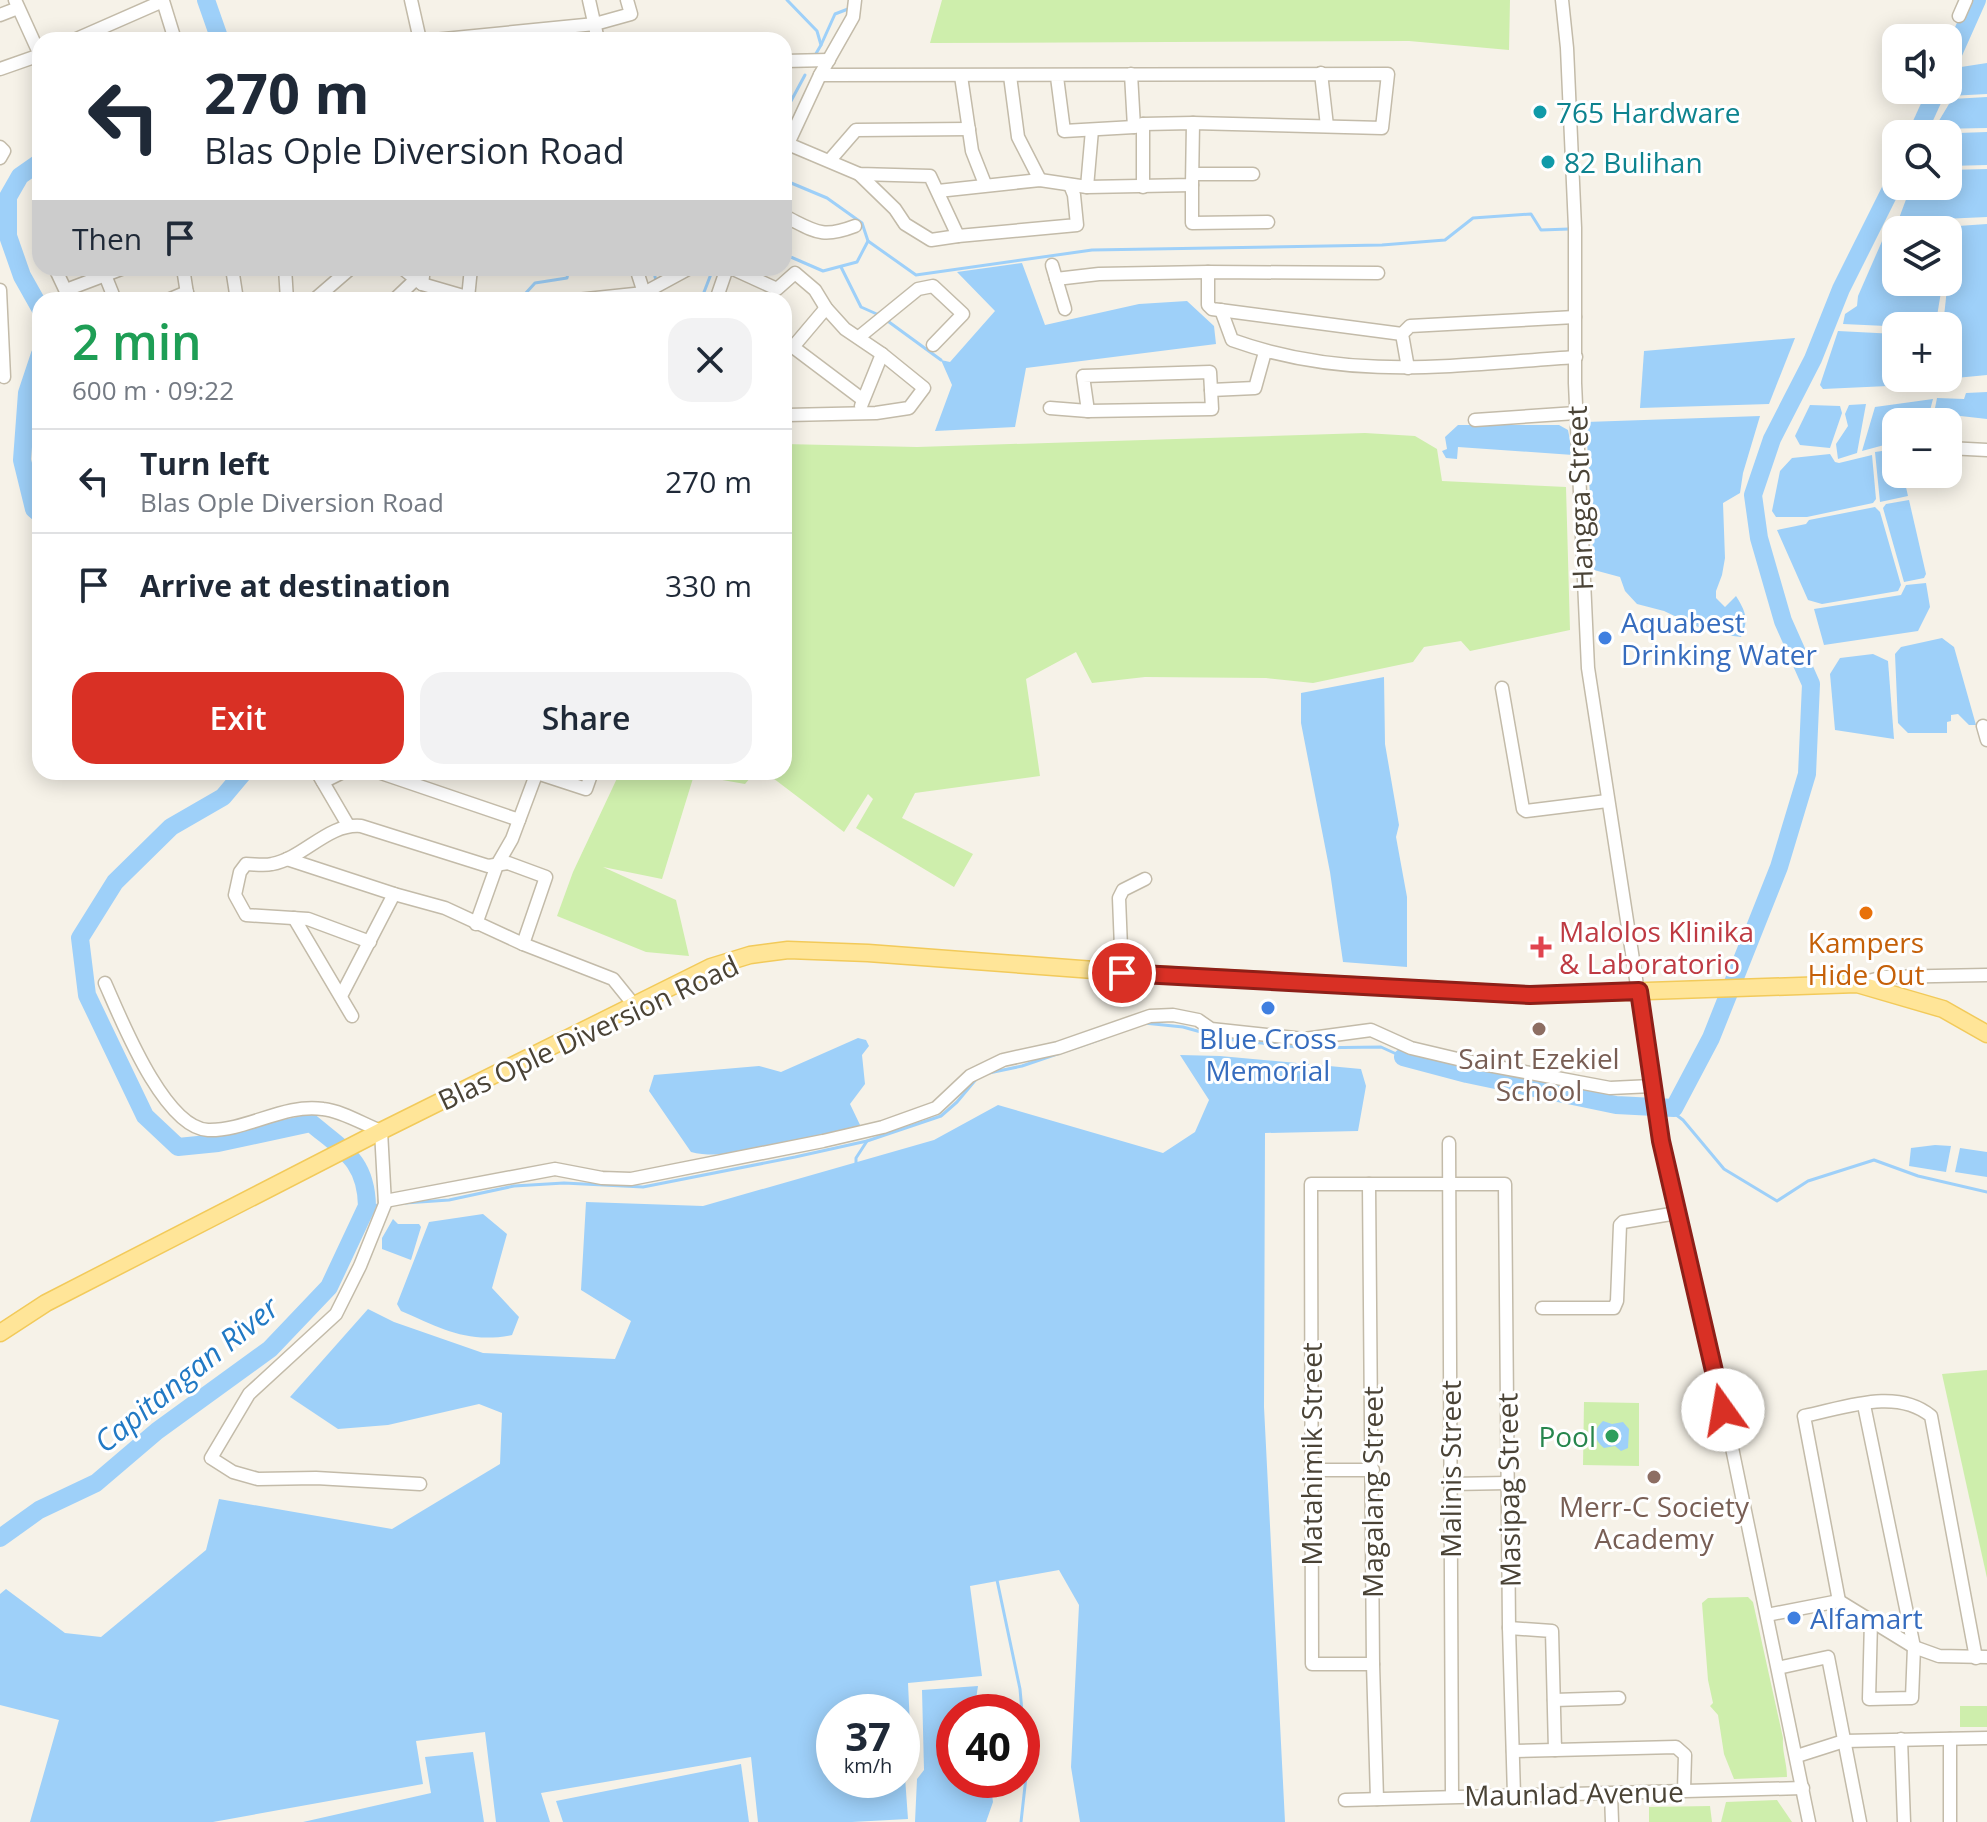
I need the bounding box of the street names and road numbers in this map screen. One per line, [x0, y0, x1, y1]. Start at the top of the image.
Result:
street label: Hangga Street [1557, 405, 1601, 591]
street label: Blas Ople Diversion Road [432, 946, 744, 1118]
street label: Matahimik Street [1292, 1342, 1330, 1566]
street label: Malinis Street [1431, 1380, 1469, 1558]
street label: Magalang Street [1353, 1386, 1391, 1598]
street label: Masipag Street [1487, 1392, 1529, 1588]
street label: Maunlad Avenue [1464, 1772, 1684, 1814]

